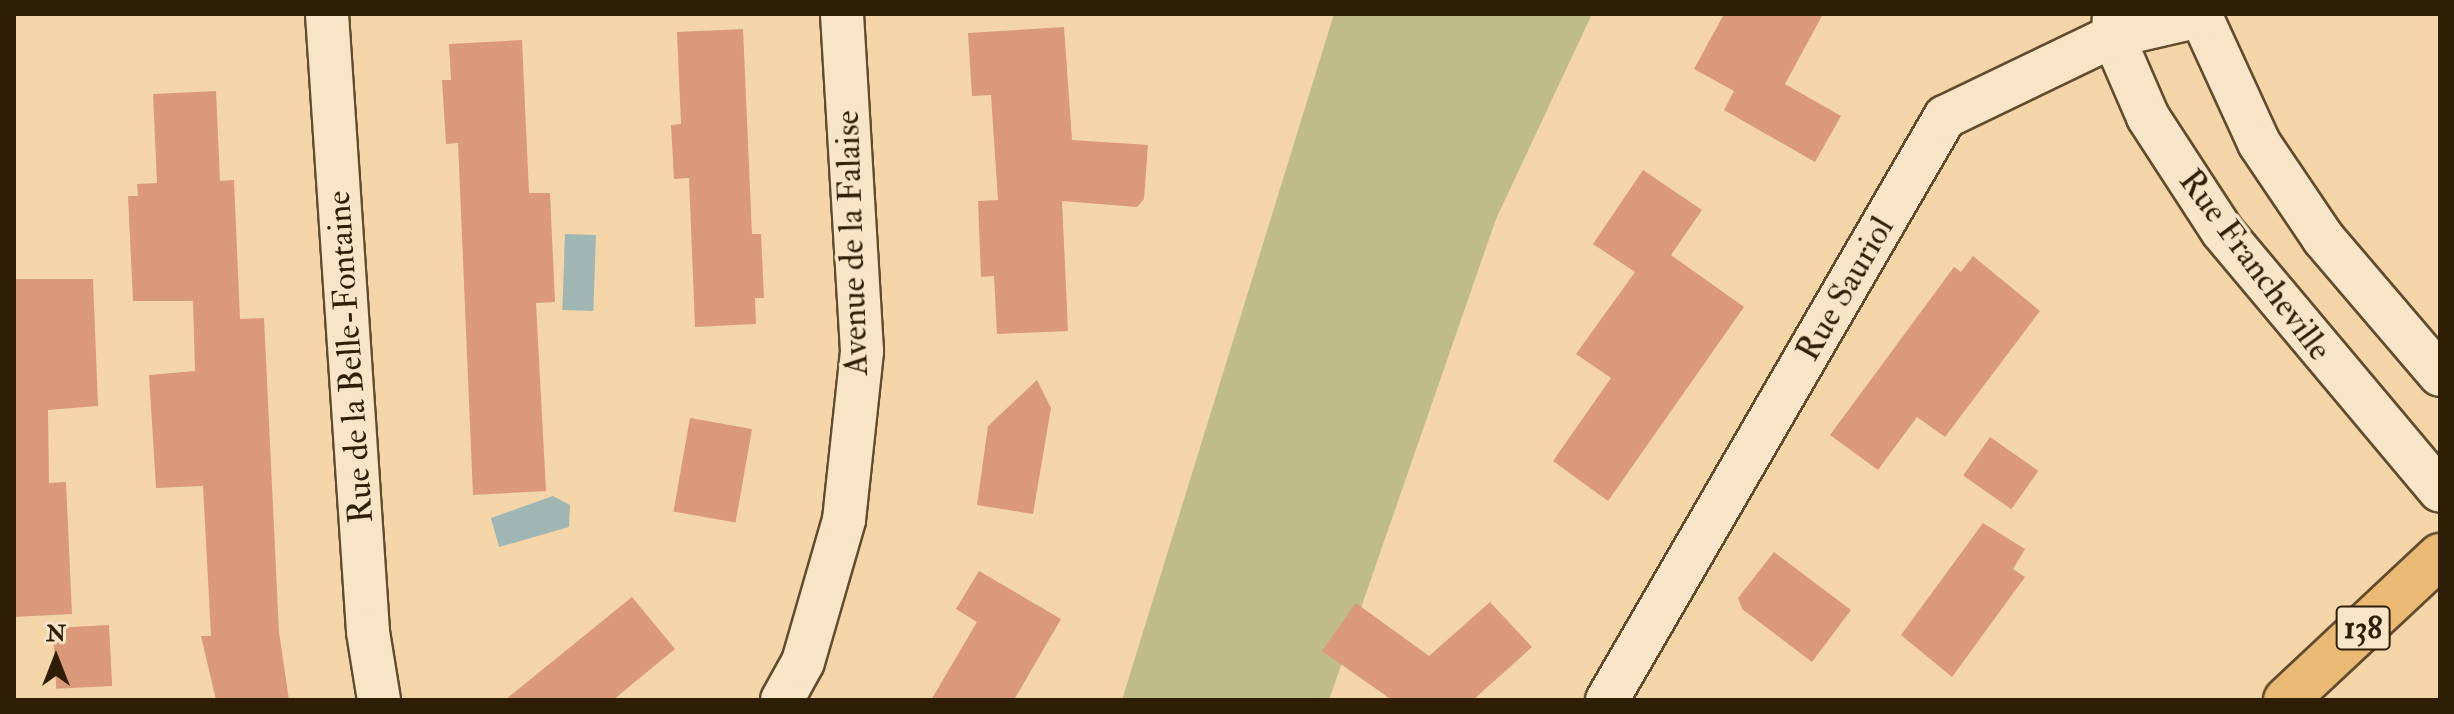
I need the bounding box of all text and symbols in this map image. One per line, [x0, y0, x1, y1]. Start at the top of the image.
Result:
street label: Avenue de la Falaise [827, 110, 877, 376]
street label: Rue Francheville [2170, 161, 2340, 369]
street label: Rue de la Belle-Fontaine [318, 189, 382, 525]
street label: Rue Sauriol [1787, 210, 1903, 368]
road number: 138 [2335, 600, 2391, 656]
north arrow [16, 618, 96, 698]
text: N [46, 620, 66, 648]

